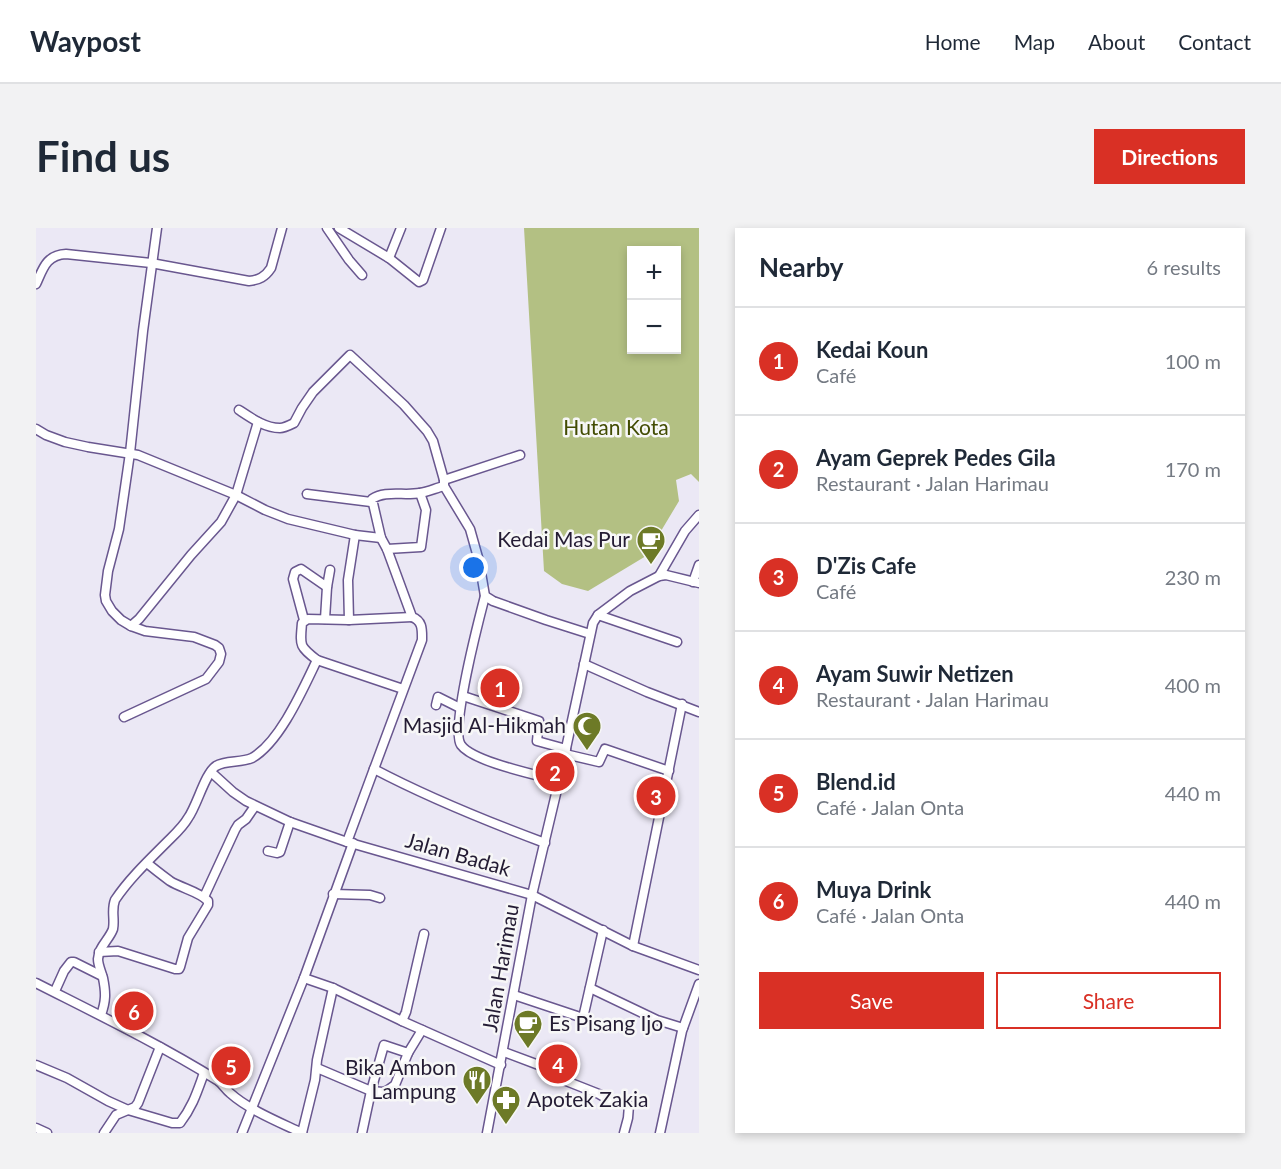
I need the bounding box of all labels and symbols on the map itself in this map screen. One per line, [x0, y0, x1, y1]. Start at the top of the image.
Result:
park label: Hutan Kota [563, 414, 669, 439]
cafe icon: Kedai Mas Pur [635, 524, 667, 566]
place label: Kedai Mas Pur [497, 526, 630, 551]
your location [459, 553, 488, 582]
pin: 1 [480, 666, 520, 710]
mosque icon: Masjid Al-Hikmah [571, 710, 603, 752]
place label: Masjid Al-Hikmah [403, 712, 566, 737]
pin: 2 [536, 750, 574, 794]
pin: 3 [636, 774, 676, 818]
street label: Jalan Badak [403, 827, 514, 881]
street label: Jalan Harimau [476, 902, 523, 1034]
pin: 6 [114, 988, 154, 1034]
cafe icon: Es Pisang Ijo [512, 1008, 544, 1050]
place label: Es Pisang Ijo [549, 1010, 663, 1035]
pin: 4 [538, 1042, 578, 1086]
pin: 5 [212, 1044, 250, 1088]
place label: Bika Ambon Lampung [345, 1054, 456, 1103]
restaurant icon: Bika Ambon Lampung [461, 1064, 493, 1106]
pharmacy icon: Apotek Zakia [490, 1084, 522, 1126]
place label: Apotek Zakia [527, 1086, 648, 1111]

